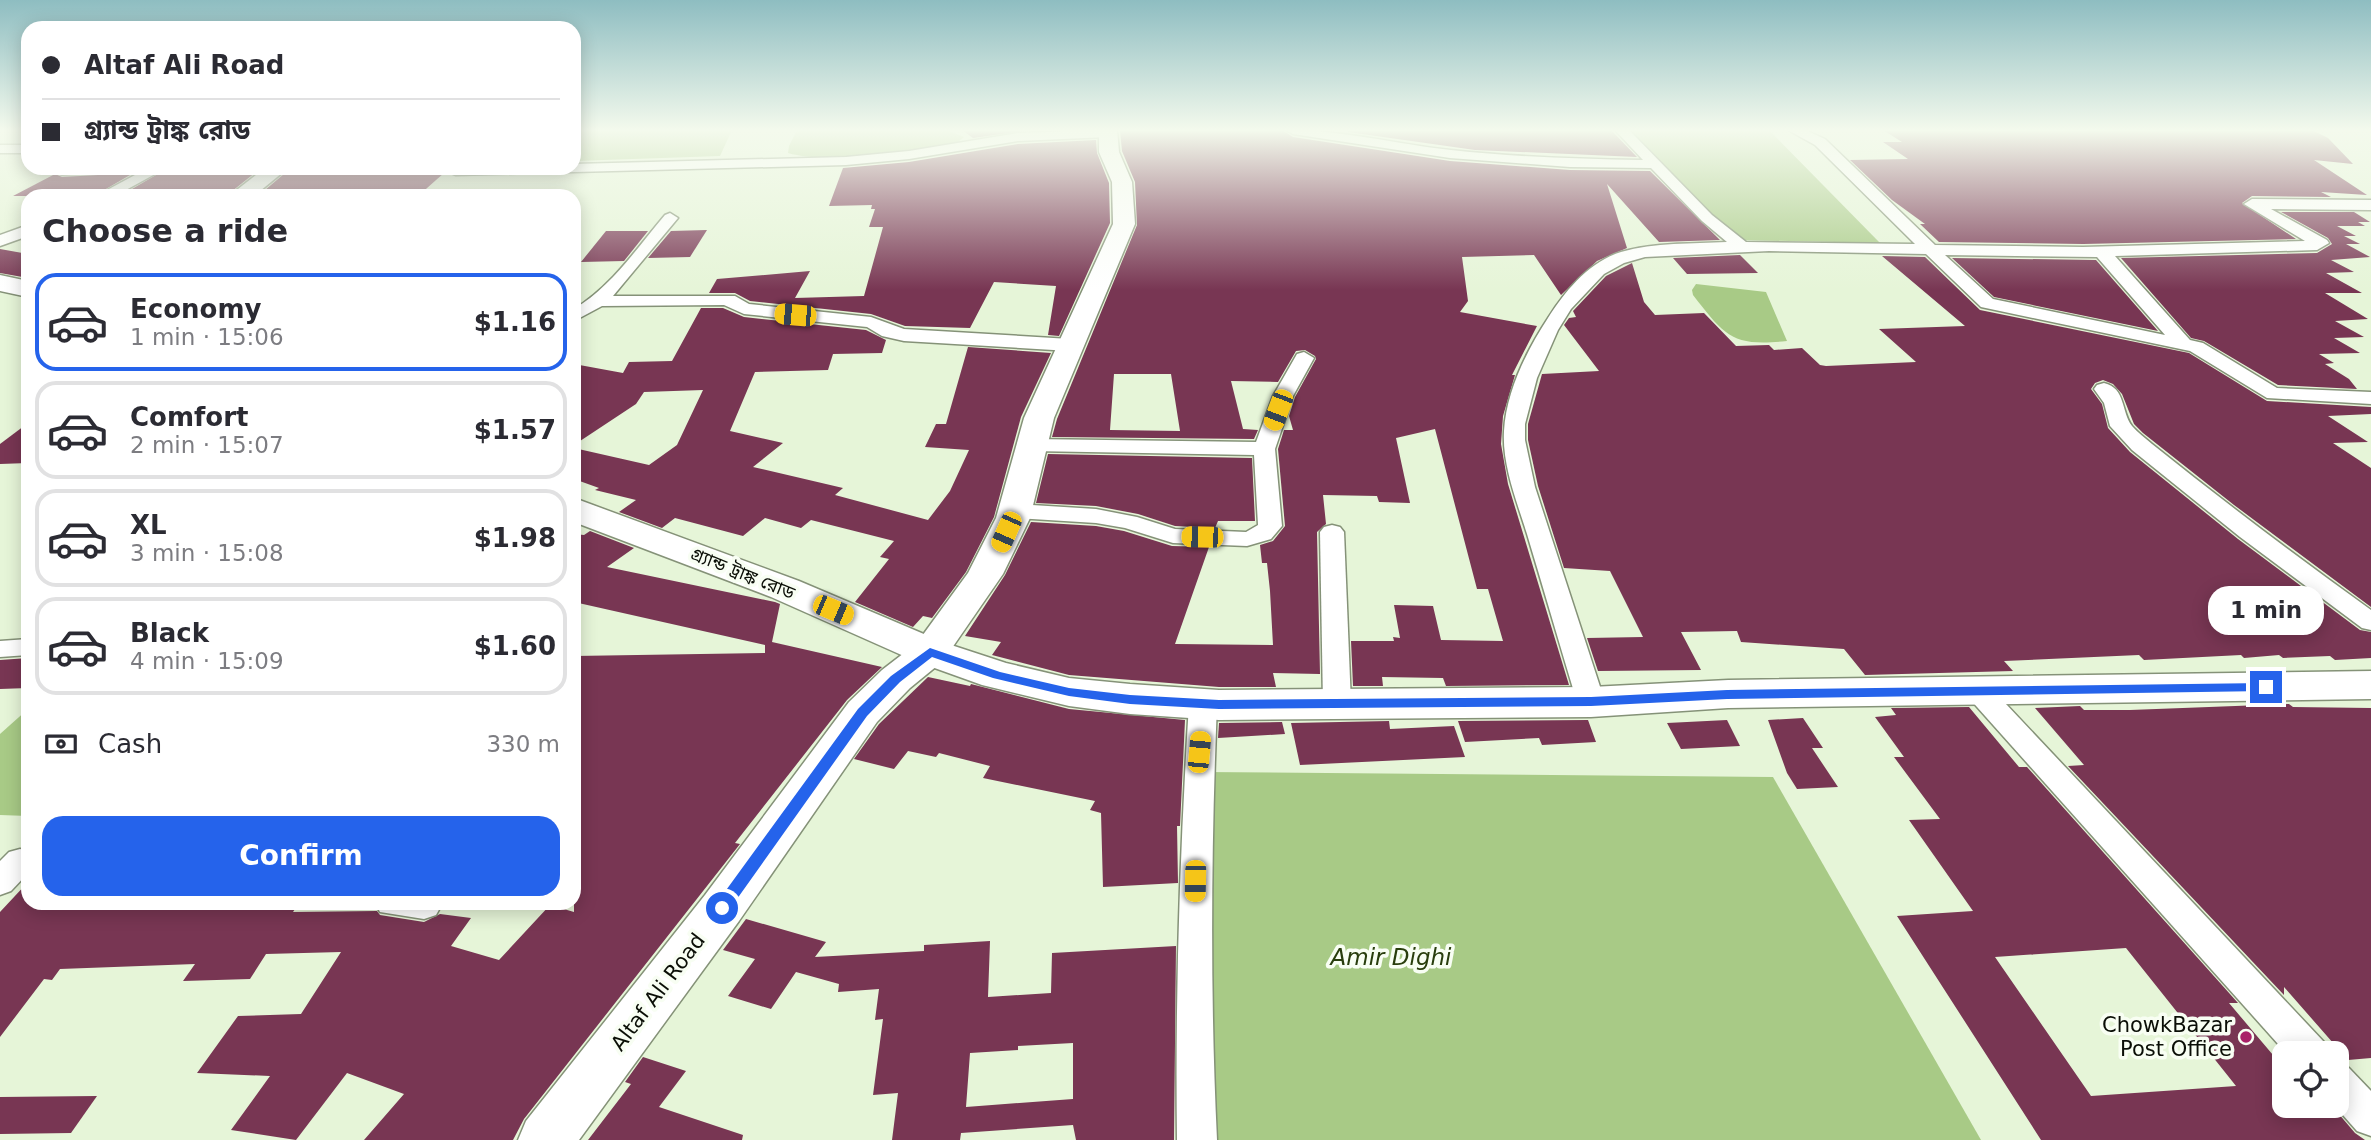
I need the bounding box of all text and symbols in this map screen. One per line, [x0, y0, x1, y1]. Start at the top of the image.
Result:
text: Altaf Ali Road [84, 50, 284, 80]
text: গ্র্যান্ড ট্রাঙ্ক রোড [84, 115, 250, 145]
text: Choose a ride [42, 212, 288, 250]
icon: car [46, 291, 109, 354]
text: Economy [130, 294, 261, 324]
car [774, 303, 817, 327]
text: $1.16 [474, 307, 556, 337]
text: 1 min · 15:06 [130, 324, 284, 350]
car [1261, 387, 1296, 433]
icon: car [46, 399, 109, 462]
text: Comfort [130, 402, 248, 432]
text: $1.57 [474, 415, 556, 445]
text: 2 min · 15:07 [130, 432, 284, 458]
icon: car [46, 507, 109, 570]
car [988, 509, 1025, 555]
text: XL [130, 510, 167, 540]
text: $1.98 [474, 523, 556, 553]
car [1181, 526, 1224, 548]
text: 3 min · 15:08 [130, 540, 284, 566]
street label: গ্র্যান্ড ট্রাঙ্ক রোড [688, 543, 798, 603]
callout: 1 min [2208, 586, 2324, 634]
car [810, 592, 857, 628]
text: 1 min [2230, 597, 2302, 623]
icon: car [46, 615, 109, 678]
text: Black [130, 618, 209, 648]
text: $1.60 [474, 631, 556, 661]
text: 4 min · 15:09 [130, 648, 284, 674]
route end [2250, 671, 2282, 703]
icon: cash [42, 725, 80, 763]
text: Cash [98, 729, 162, 759]
car [1187, 730, 1212, 774]
text: 330 m [486, 731, 560, 757]
button: Confirm [42, 816, 560, 896]
car [1185, 860, 1206, 902]
route start [706, 892, 738, 924]
street label: Altaf Ali Road [606, 929, 710, 1055]
water label: Amir Dighi [1329, 944, 1452, 970]
place label: ChowkBazar Post Office [2102, 1013, 2232, 1061]
marker: ChowkBazar Post Office [2238, 1029, 2254, 1045]
map controls [2272, 1041, 2349, 1118]
button: locate [2272, 1041, 2349, 1118]

